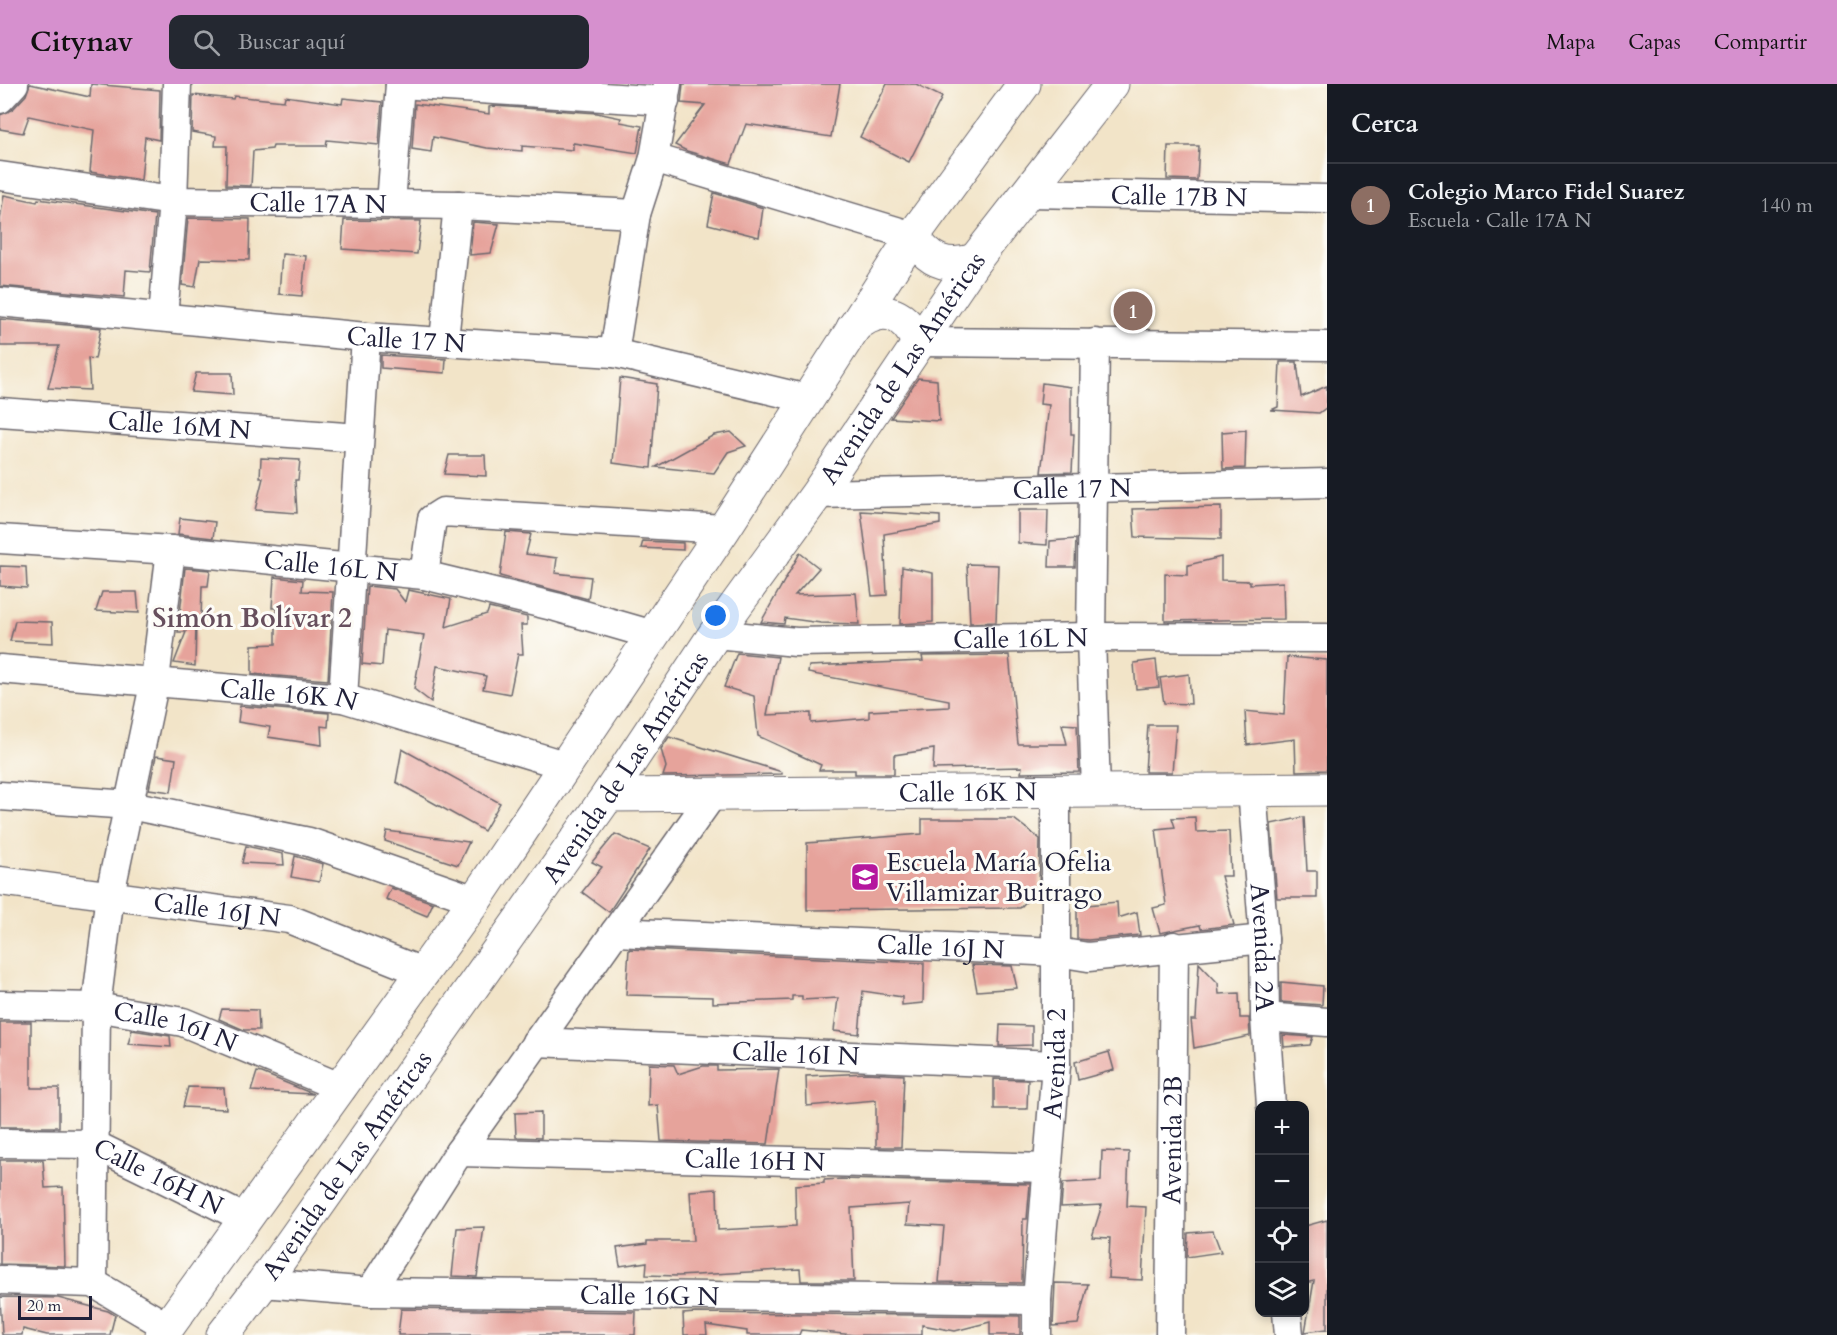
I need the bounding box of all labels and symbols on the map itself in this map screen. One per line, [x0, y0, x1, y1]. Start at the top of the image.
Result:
street label: Calle 17B N [1110, 178, 1248, 215]
street label: Calle 17A N [249, 185, 387, 222]
street label: Avenida de Las Américas [811, 244, 993, 491]
pin: 1 [1114, 288, 1152, 334]
street label: Calle 17 N [345, 318, 467, 361]
street label: Calle 16M N [107, 403, 252, 448]
street label: Calle 17 N [1012, 470, 1132, 508]
street label: Calle 16L N [262, 542, 400, 590]
district label: Simón Bolívar 2 [152, 600, 352, 637]
your location [701, 601, 730, 630]
street label: Calle 16L N [953, 620, 1088, 657]
street label: Avenida de Las Américas [534, 644, 717, 890]
street label: Calle 16K N [219, 671, 362, 720]
street label: Calle 16K N [899, 774, 1037, 811]
place label: Escuela María Ofelia Villamizar Buitrago [886, 845, 1112, 910]
school or university icon: Escuela María Ofelia Villamizar Buitrago [849, 861, 881, 893]
street label: Avenida 2A [1242, 882, 1282, 1013]
street label: Calle 16J N [151, 884, 283, 936]
street label: Calle 16J N [876, 927, 1005, 968]
street label: Calle 16I N [111, 993, 243, 1061]
street label: Avenida 2 [1035, 1008, 1074, 1121]
street label: Calle 16I N [731, 1034, 860, 1074]
street label: Avenida de Las Américas [253, 1043, 440, 1287]
street label: Avenida 2B [1154, 1076, 1191, 1205]
street label: Calle 16H N [87, 1130, 229, 1223]
street label: Calle 16H N [684, 1141, 826, 1180]
street label: Calle 16G N [580, 1278, 720, 1314]
scale bar [18, 1293, 92, 1320]

